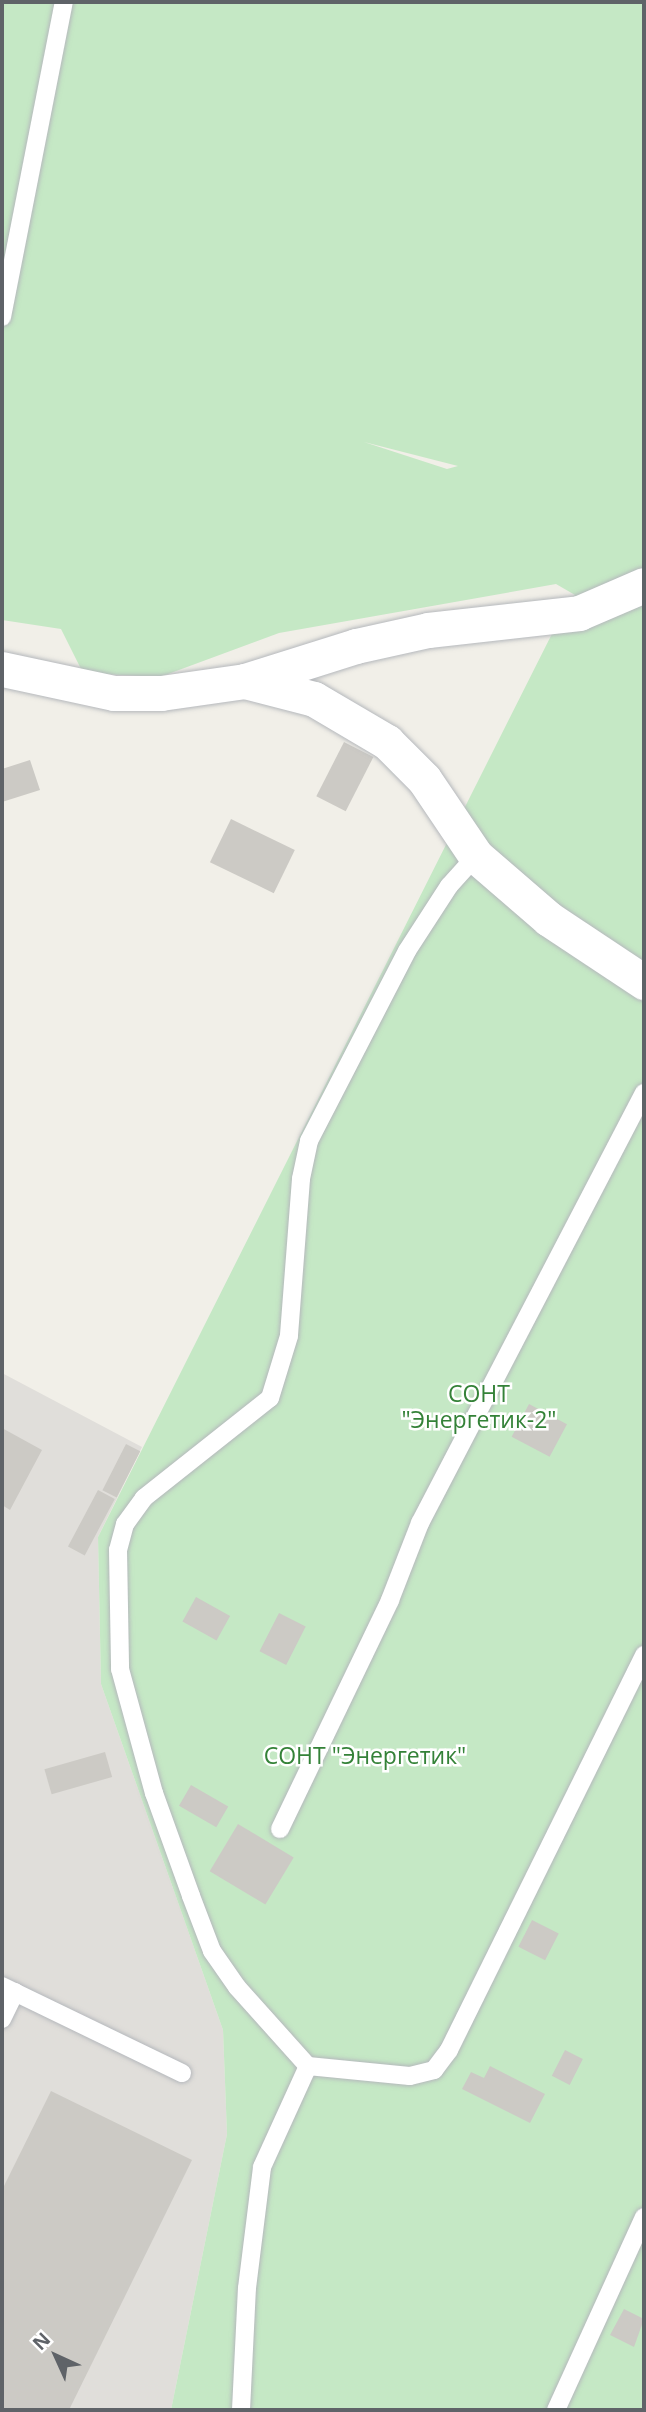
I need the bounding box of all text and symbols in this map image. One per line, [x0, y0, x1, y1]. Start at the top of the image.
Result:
park label: СОНТ "Энергетик-2" [401, 1379, 557, 1433]
park label: СОНТ "Энергетик" [264, 1741, 466, 1769]
north arrow [21, 2321, 91, 2391]
text: N [26, 2327, 56, 2356]

